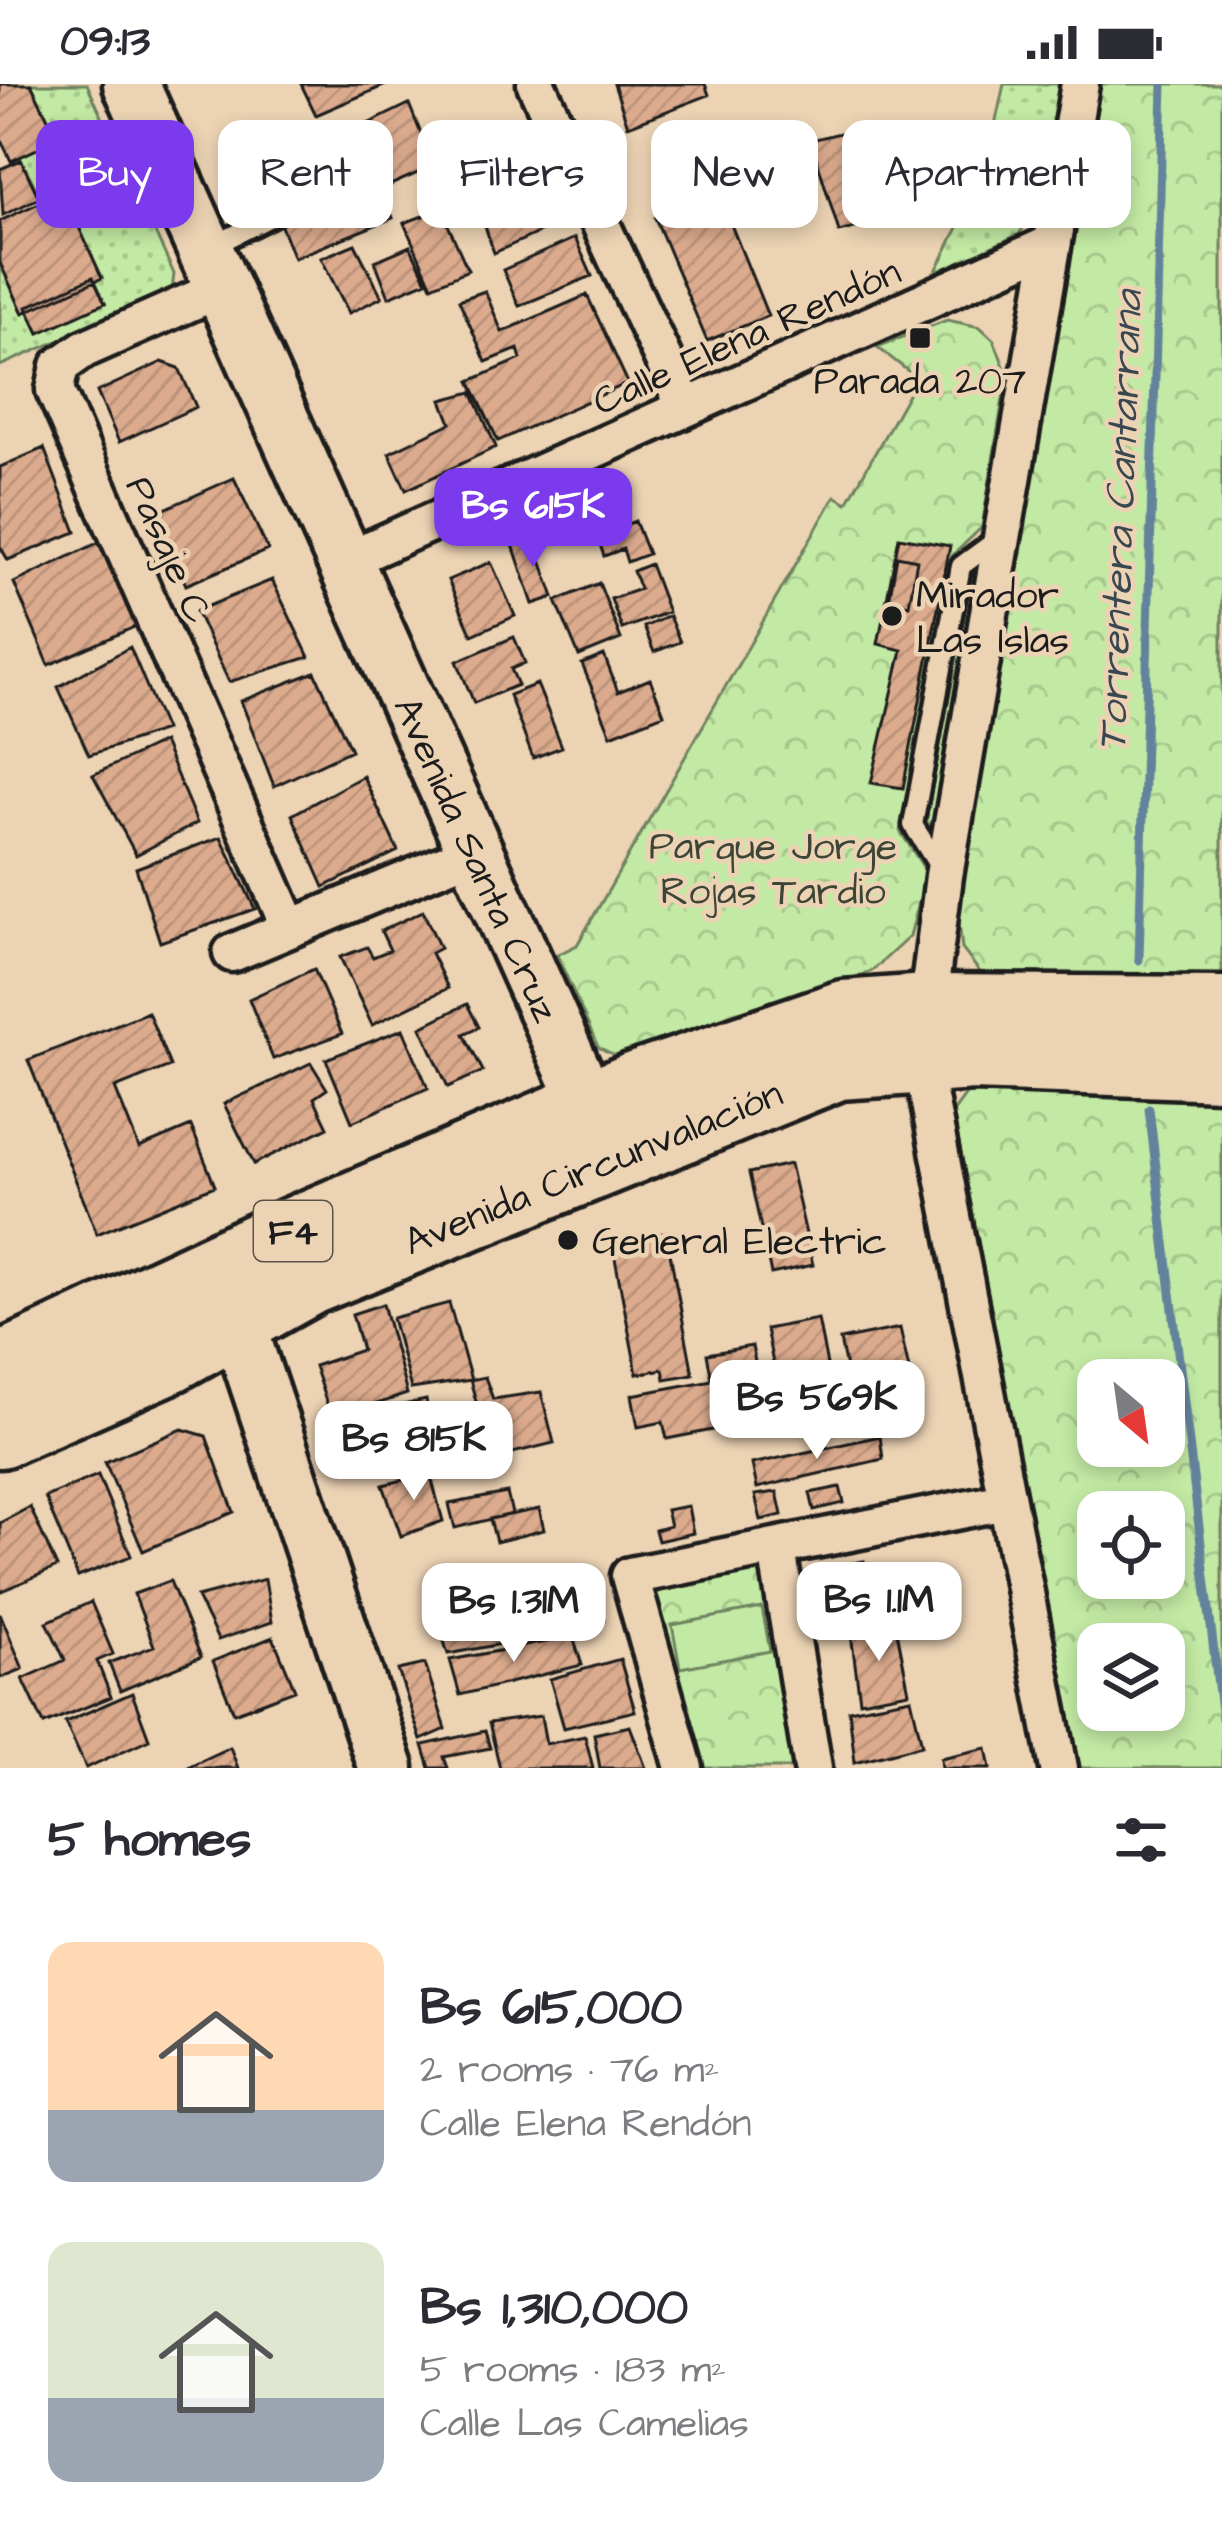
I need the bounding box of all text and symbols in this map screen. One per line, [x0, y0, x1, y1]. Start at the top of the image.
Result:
text: 09:13 [60, 11, 150, 73]
chip: Buy [36, 120, 194, 228]
chip: Rent [218, 120, 393, 228]
chip: Filters [417, 120, 627, 228]
chip: New [651, 120, 818, 228]
chip: Apartment [842, 120, 1131, 228]
street label: Calle Elena Rendón [585, 246, 910, 430]
water label: Torrentera Cantarrana [1084, 287, 1158, 753]
marker: Parada 207 [907, 325, 933, 351]
place label: Parada 207 [814, 356, 1026, 410]
street label: Pasaje C [111, 468, 224, 632]
pin: Bs 615K [422, 468, 644, 570]
text: Bs 615K [461, 480, 605, 534]
place label: Mirador Las Islas [916, 570, 1069, 669]
marker: Mirador Las Islas [879, 603, 905, 629]
street label: Avenida Santa Cruz [379, 689, 572, 1032]
park label: Parque Jorge Rojas Tardio [649, 821, 897, 920]
street label: Avenida Circunvalación [396, 1068, 791, 1270]
road number: F4 [254, 1201, 332, 1261]
place label: General Electric [592, 1216, 887, 1270]
marker: General Electric [555, 1227, 581, 1253]
north arrow [1077, 1359, 1185, 1467]
map controls [1077, 1359, 1185, 1731]
pin: Bs 569K [706, 1360, 928, 1462]
text: Bs 569K [737, 1372, 897, 1426]
pin: Bs 815K [303, 1401, 525, 1503]
text: Bs 815K [342, 1413, 486, 1467]
button: locate [1077, 1491, 1185, 1599]
pin: Bs 1.1M [768, 1562, 990, 1664]
pin: Bs 1.31M [390, 1563, 638, 1665]
text: Bs 1.1M [824, 1574, 934, 1628]
text: Bs 1.31M [449, 1575, 579, 1629]
button: layers [1077, 1623, 1185, 1731]
text: 5 homes [48, 1805, 251, 1876]
icon: filters [1108, 1807, 1174, 1873]
text: Bs 615,000 [420, 1973, 682, 2044]
icon: home [144, 1990, 288, 2134]
text: 2 rooms · 76 m² [420, 2044, 719, 2098]
text: Calle Elena Rendón [420, 2098, 752, 2152]
text: Bs 1,310,000 [420, 2273, 688, 2344]
icon: home [144, 2290, 288, 2434]
text: 5 rooms · 183 m² [420, 2344, 726, 2398]
text: Calle Las Camelias [420, 2398, 749, 2452]

